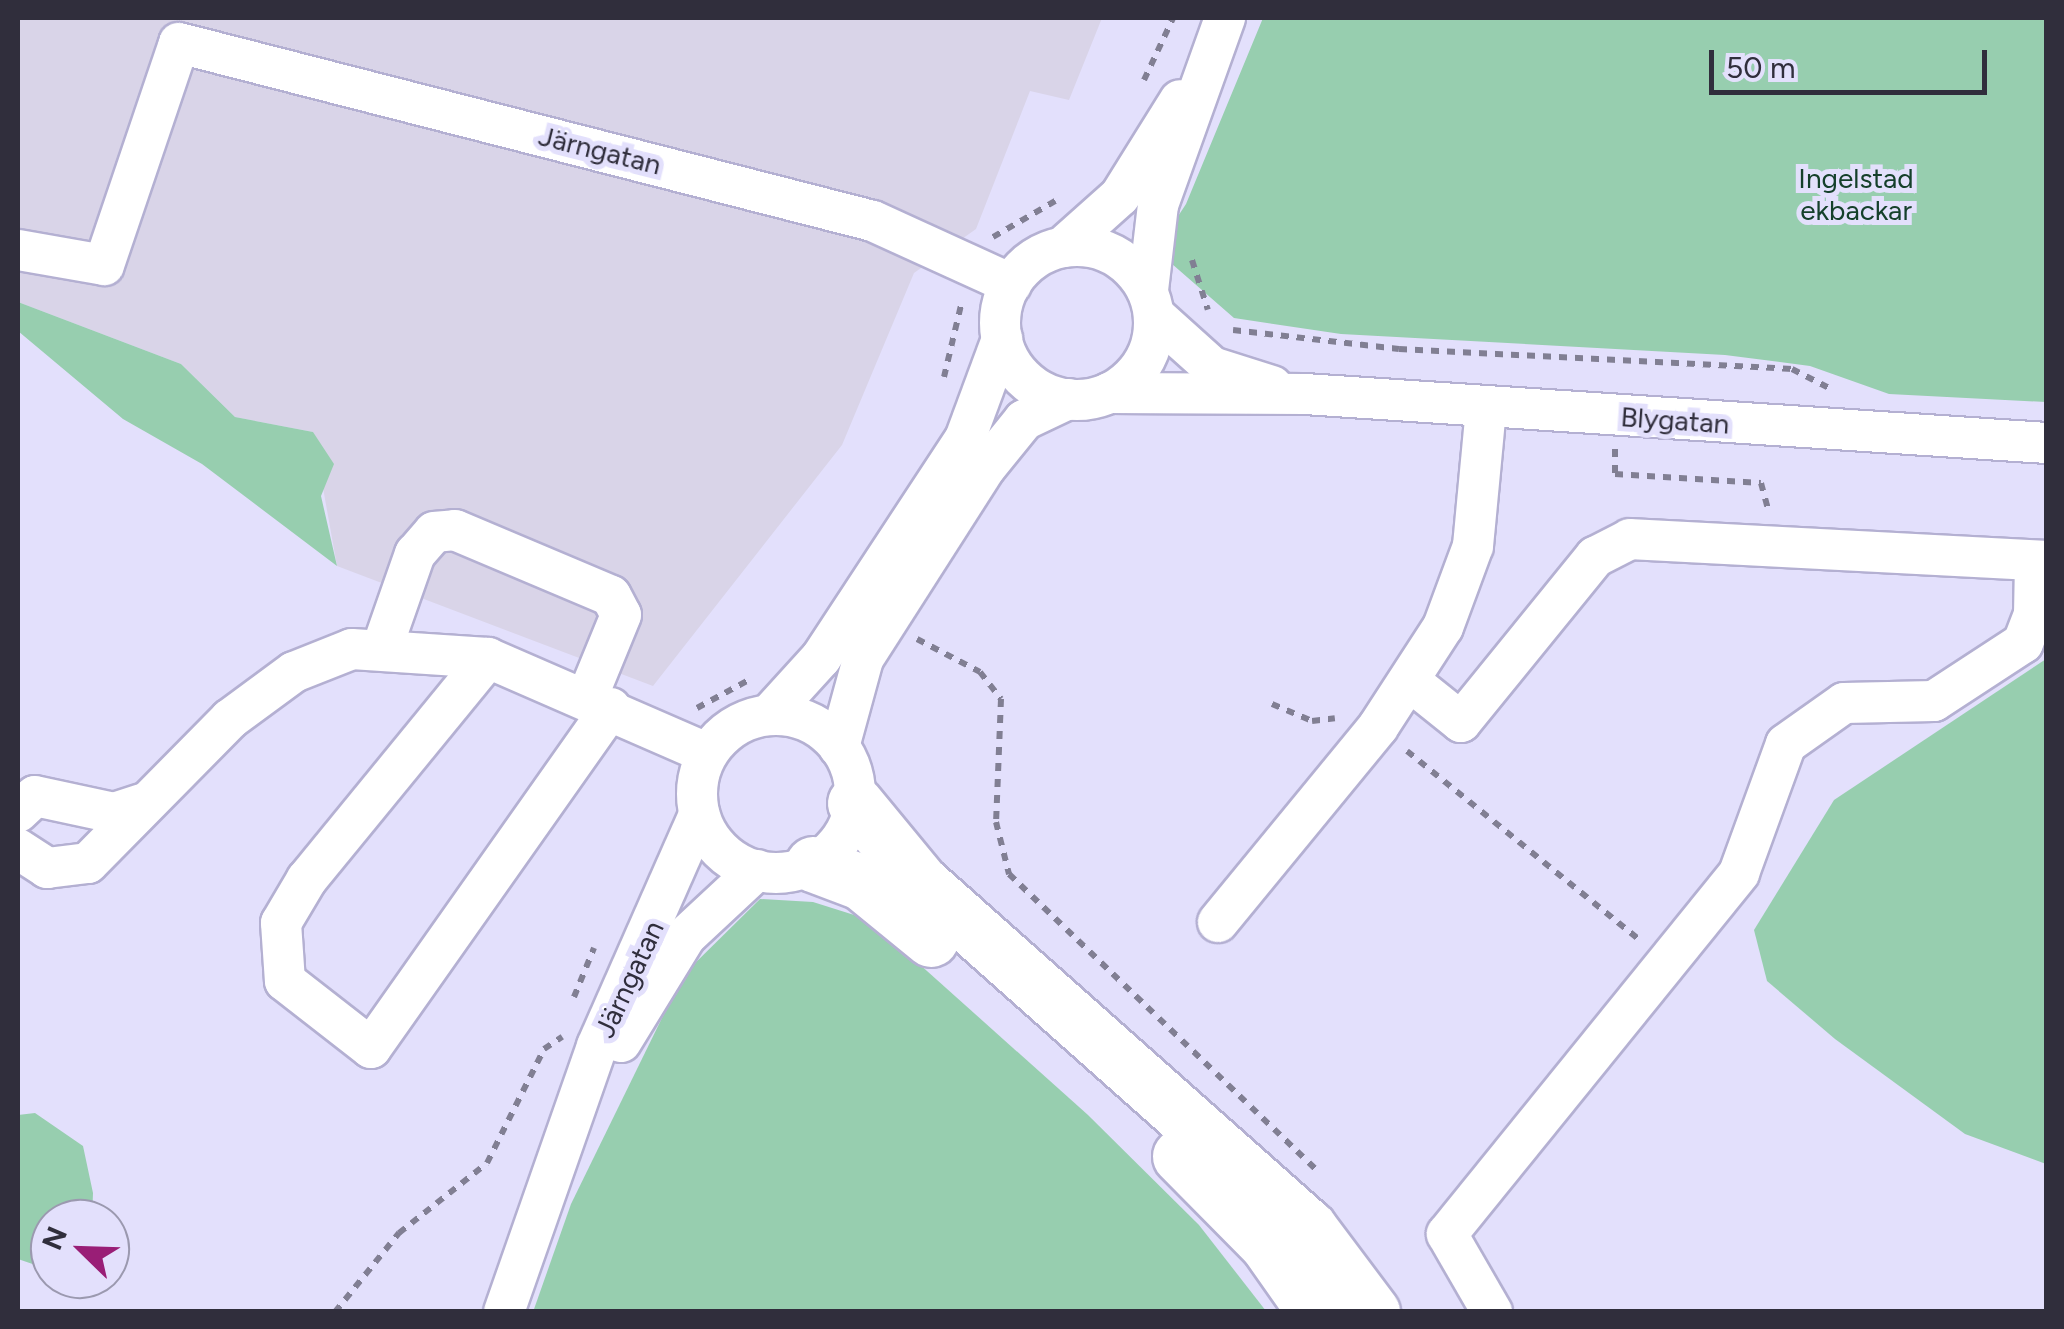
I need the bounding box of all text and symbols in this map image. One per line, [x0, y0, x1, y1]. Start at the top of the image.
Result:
scale bar [1714, 30, 1992, 92]
text: 50 m [1726, 49, 1795, 86]
street label: Järngatan [535, 119, 665, 181]
park label: Ingelstad ekbackar [1798, 161, 1914, 227]
street label: Blygatan [1620, 399, 1730, 441]
street label: Järngatan [587, 915, 671, 1043]
north arrow [30, 1199, 130, 1299]
text: N [34, 1221, 74, 1255]

